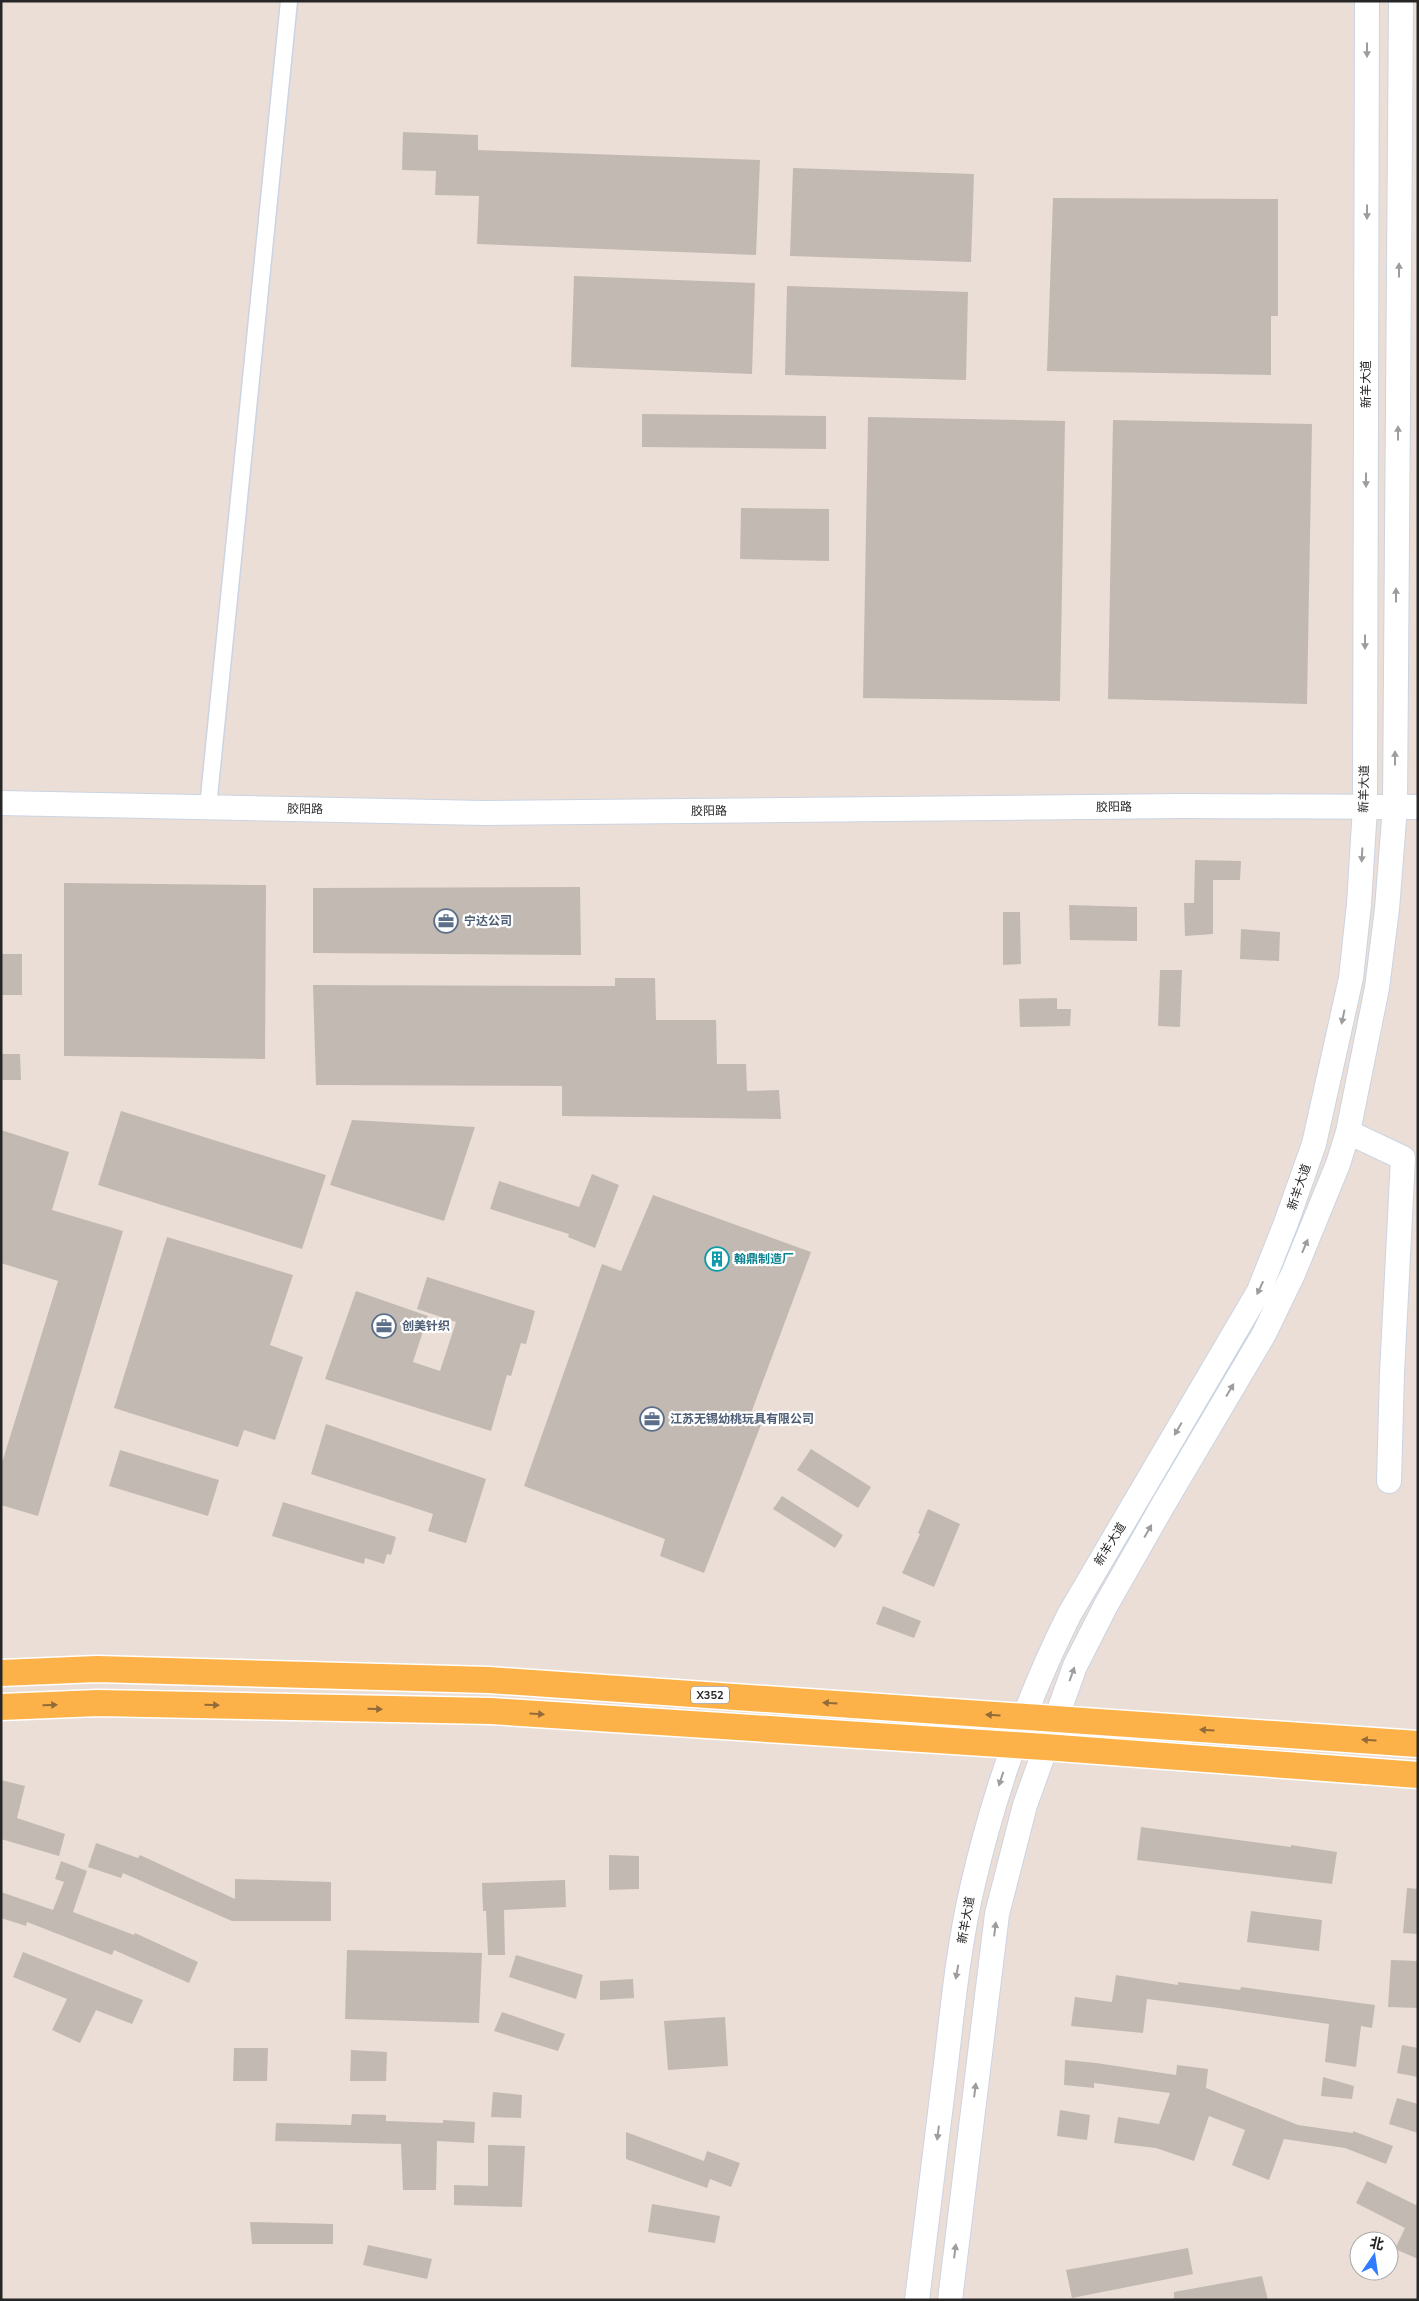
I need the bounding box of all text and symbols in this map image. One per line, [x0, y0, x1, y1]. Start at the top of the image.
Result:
one-way arrow [1363, 42, 1371, 58]
one-way arrow [1363, 205, 1371, 221]
one-way arrow [1395, 262, 1403, 278]
street label: 新羊大道 [1358, 360, 1374, 408]
one-way arrow [1394, 425, 1402, 441]
one-way arrow [1362, 472, 1370, 488]
one-way arrow [1392, 587, 1400, 603]
one-way arrow [1361, 635, 1369, 651]
one-way arrow [1391, 750, 1399, 766]
street label: 新羊大道 [1356, 765, 1372, 813]
street label: 胶阳路 [1096, 799, 1132, 815]
street label: 胶阳路 [287, 801, 323, 817]
street label: 胶阳路 [691, 803, 727, 819]
one-way arrow [1357, 848, 1365, 864]
office icon: 宁达公司 [433, 908, 459, 934]
place label: 宁达公司 [464, 913, 512, 929]
one-way arrow [1339, 1009, 1347, 1025]
street label: 新羊大道 [1284, 1162, 1314, 1212]
one-way arrow [1301, 1239, 1309, 1253]
building icon: 翰鼎制造厂 [704, 1246, 730, 1272]
place label: 翰鼎制造厂 [734, 1251, 794, 1267]
one-way arrow [1255, 1281, 1263, 1295]
office icon: 创美针织 [371, 1313, 397, 1339]
place label: 创美针织 [402, 1318, 450, 1334]
one-way arrow [1226, 1384, 1235, 1397]
office icon: 江苏无锡幼桃玩具有限公司 [639, 1406, 665, 1432]
place label: 江苏无锡幼桃玩具有限公司 [670, 1411, 814, 1427]
one-way arrow [1174, 1422, 1183, 1435]
street label: 新羊大道 [1090, 1519, 1130, 1569]
one-way arrow [1144, 1523, 1152, 1538]
one-way arrow [1068, 1666, 1076, 1681]
road number: X352 [691, 1686, 729, 1704]
one-way arrow [822, 1699, 838, 1707]
one-way arrow [42, 1700, 58, 1708]
one-way arrow [205, 1701, 221, 1709]
one-way arrow [367, 1705, 383, 1713]
one-way arrow [984, 1710, 1000, 1718]
one-way arrow [529, 1711, 545, 1719]
one-way arrow [1199, 1725, 1215, 1733]
one-way arrow [1361, 1736, 1377, 1744]
one-way arrow [997, 1772, 1005, 1787]
street label: 新羊大道 [954, 1895, 978, 1945]
one-way arrow [991, 1920, 999, 1936]
one-way arrow [953, 1964, 961, 1980]
one-way arrow [971, 2082, 979, 2098]
one-way arrow [933, 2125, 941, 2141]
north arrow [1349, 2231, 1399, 2281]
text: 北 [1368, 2233, 1386, 2255]
one-way arrow [951, 2243, 959, 2259]

